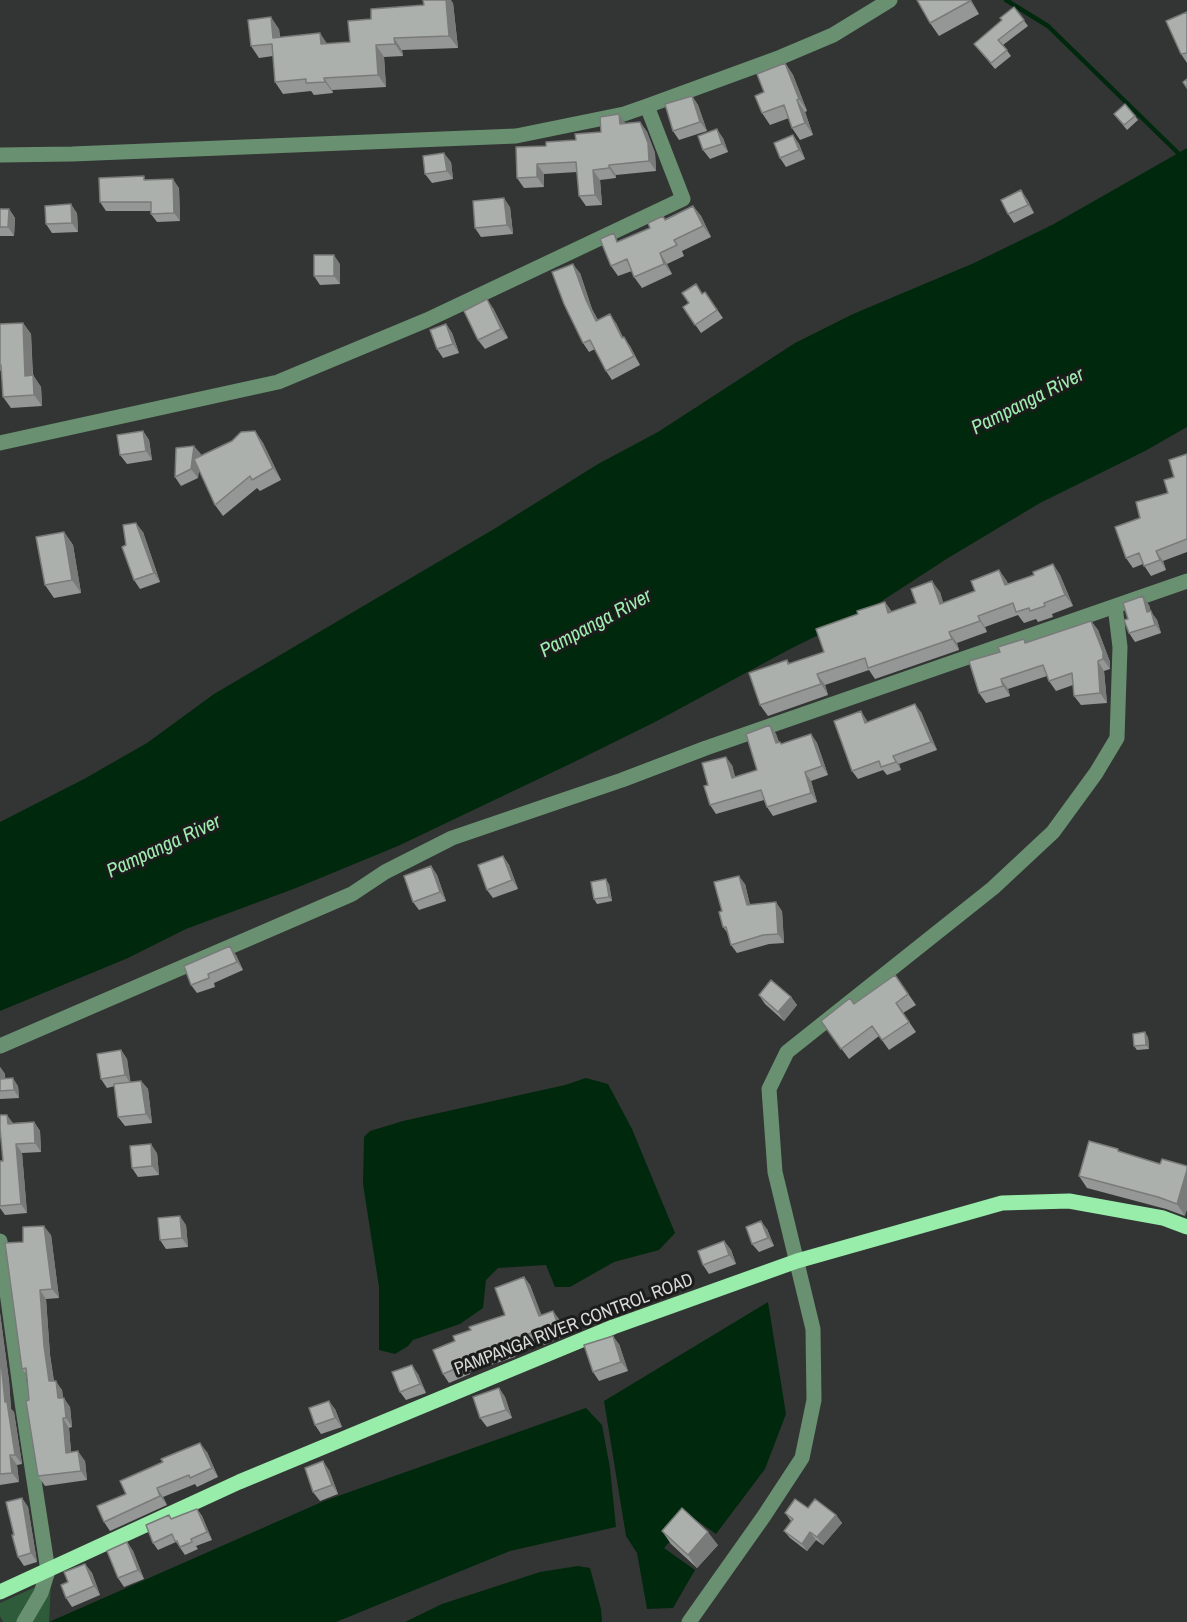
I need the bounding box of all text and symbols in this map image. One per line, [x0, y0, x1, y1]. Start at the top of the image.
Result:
water label: Pampanga River [968, 363, 1088, 441]
water label: Pampanga River [536, 585, 656, 663]
water label: Pampanga River [103, 810, 225, 884]
street label: PAMPANGA RIVER CONTROL ROAD [452, 1269, 696, 1381]

